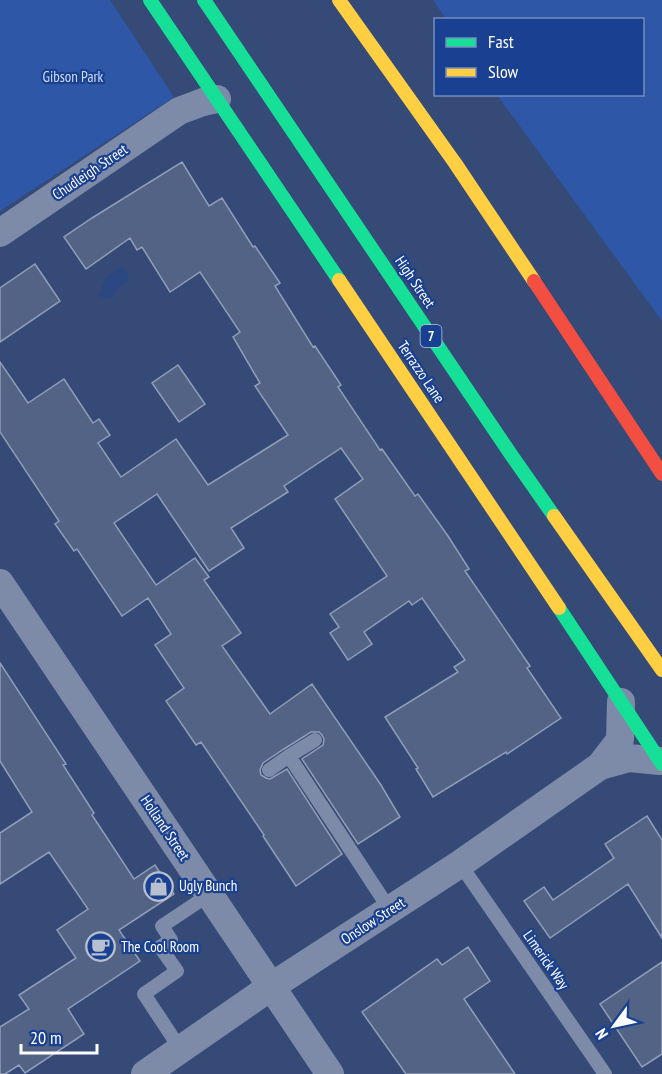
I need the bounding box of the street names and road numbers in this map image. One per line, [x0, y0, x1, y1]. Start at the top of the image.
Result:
street label: Chudleigh Street [48, 139, 131, 204]
street label: High Street [391, 252, 440, 311]
road number: 7 [420, 325, 442, 347]
street label: Terrazzo Lane [394, 337, 449, 406]
street label: Holland Street [137, 791, 194, 864]
street label: Onslow Street [337, 893, 408, 948]
street label: Limerick Way [519, 927, 574, 993]

